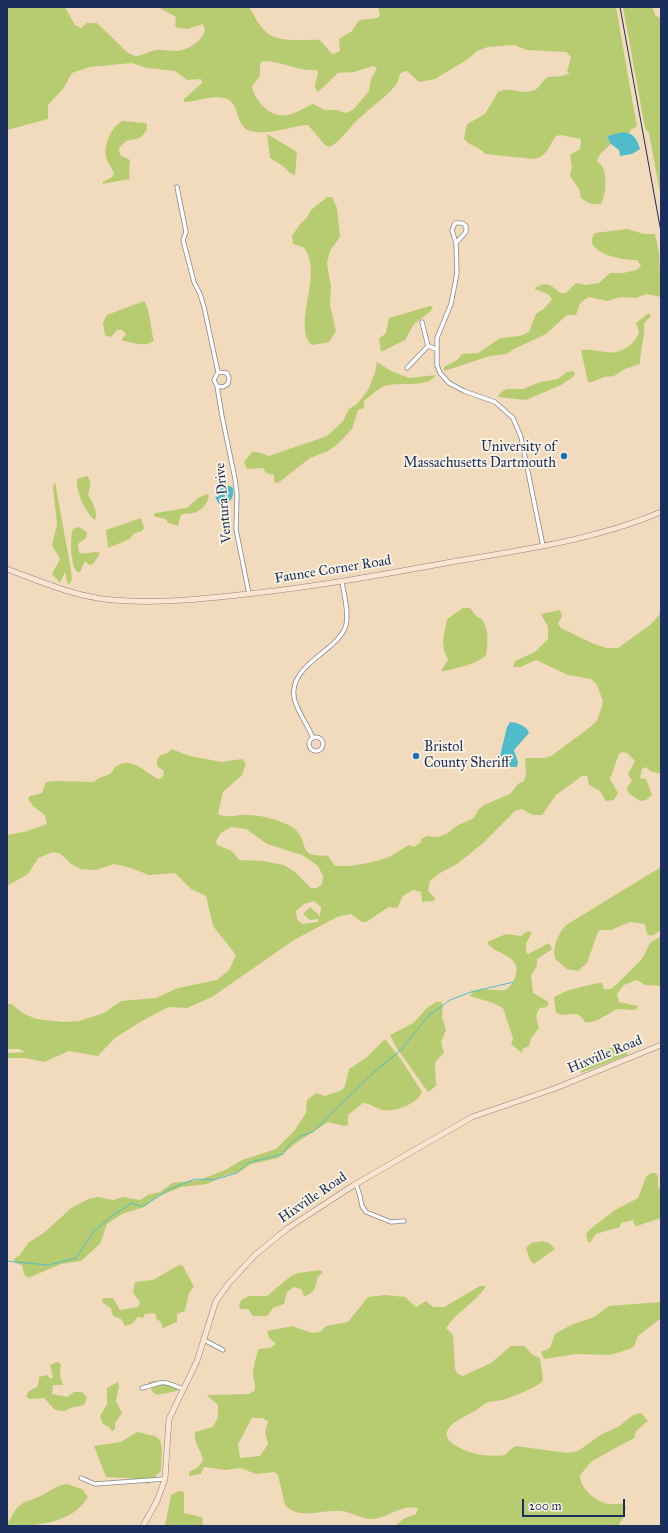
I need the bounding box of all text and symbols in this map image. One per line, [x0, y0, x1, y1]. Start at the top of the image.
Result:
place label: University of Massachusetts Dartmouth [403, 440, 556, 472]
marker: University of Massachusetts Dartmouth [559, 451, 569, 461]
street label: Ventura Drive [212, 462, 236, 544]
street label: Faunce Corner Road [273, 552, 393, 588]
place label: Bristol County Sheriff [424, 740, 509, 772]
marker: Bristol County Sheriff [411, 751, 421, 761]
street label: Hixville Road [565, 1032, 645, 1078]
street label: Hixville Road [276, 1169, 350, 1227]
scale bar [524, 1491, 627, 1517]
text: 200 m [529, 1499, 562, 1513]

